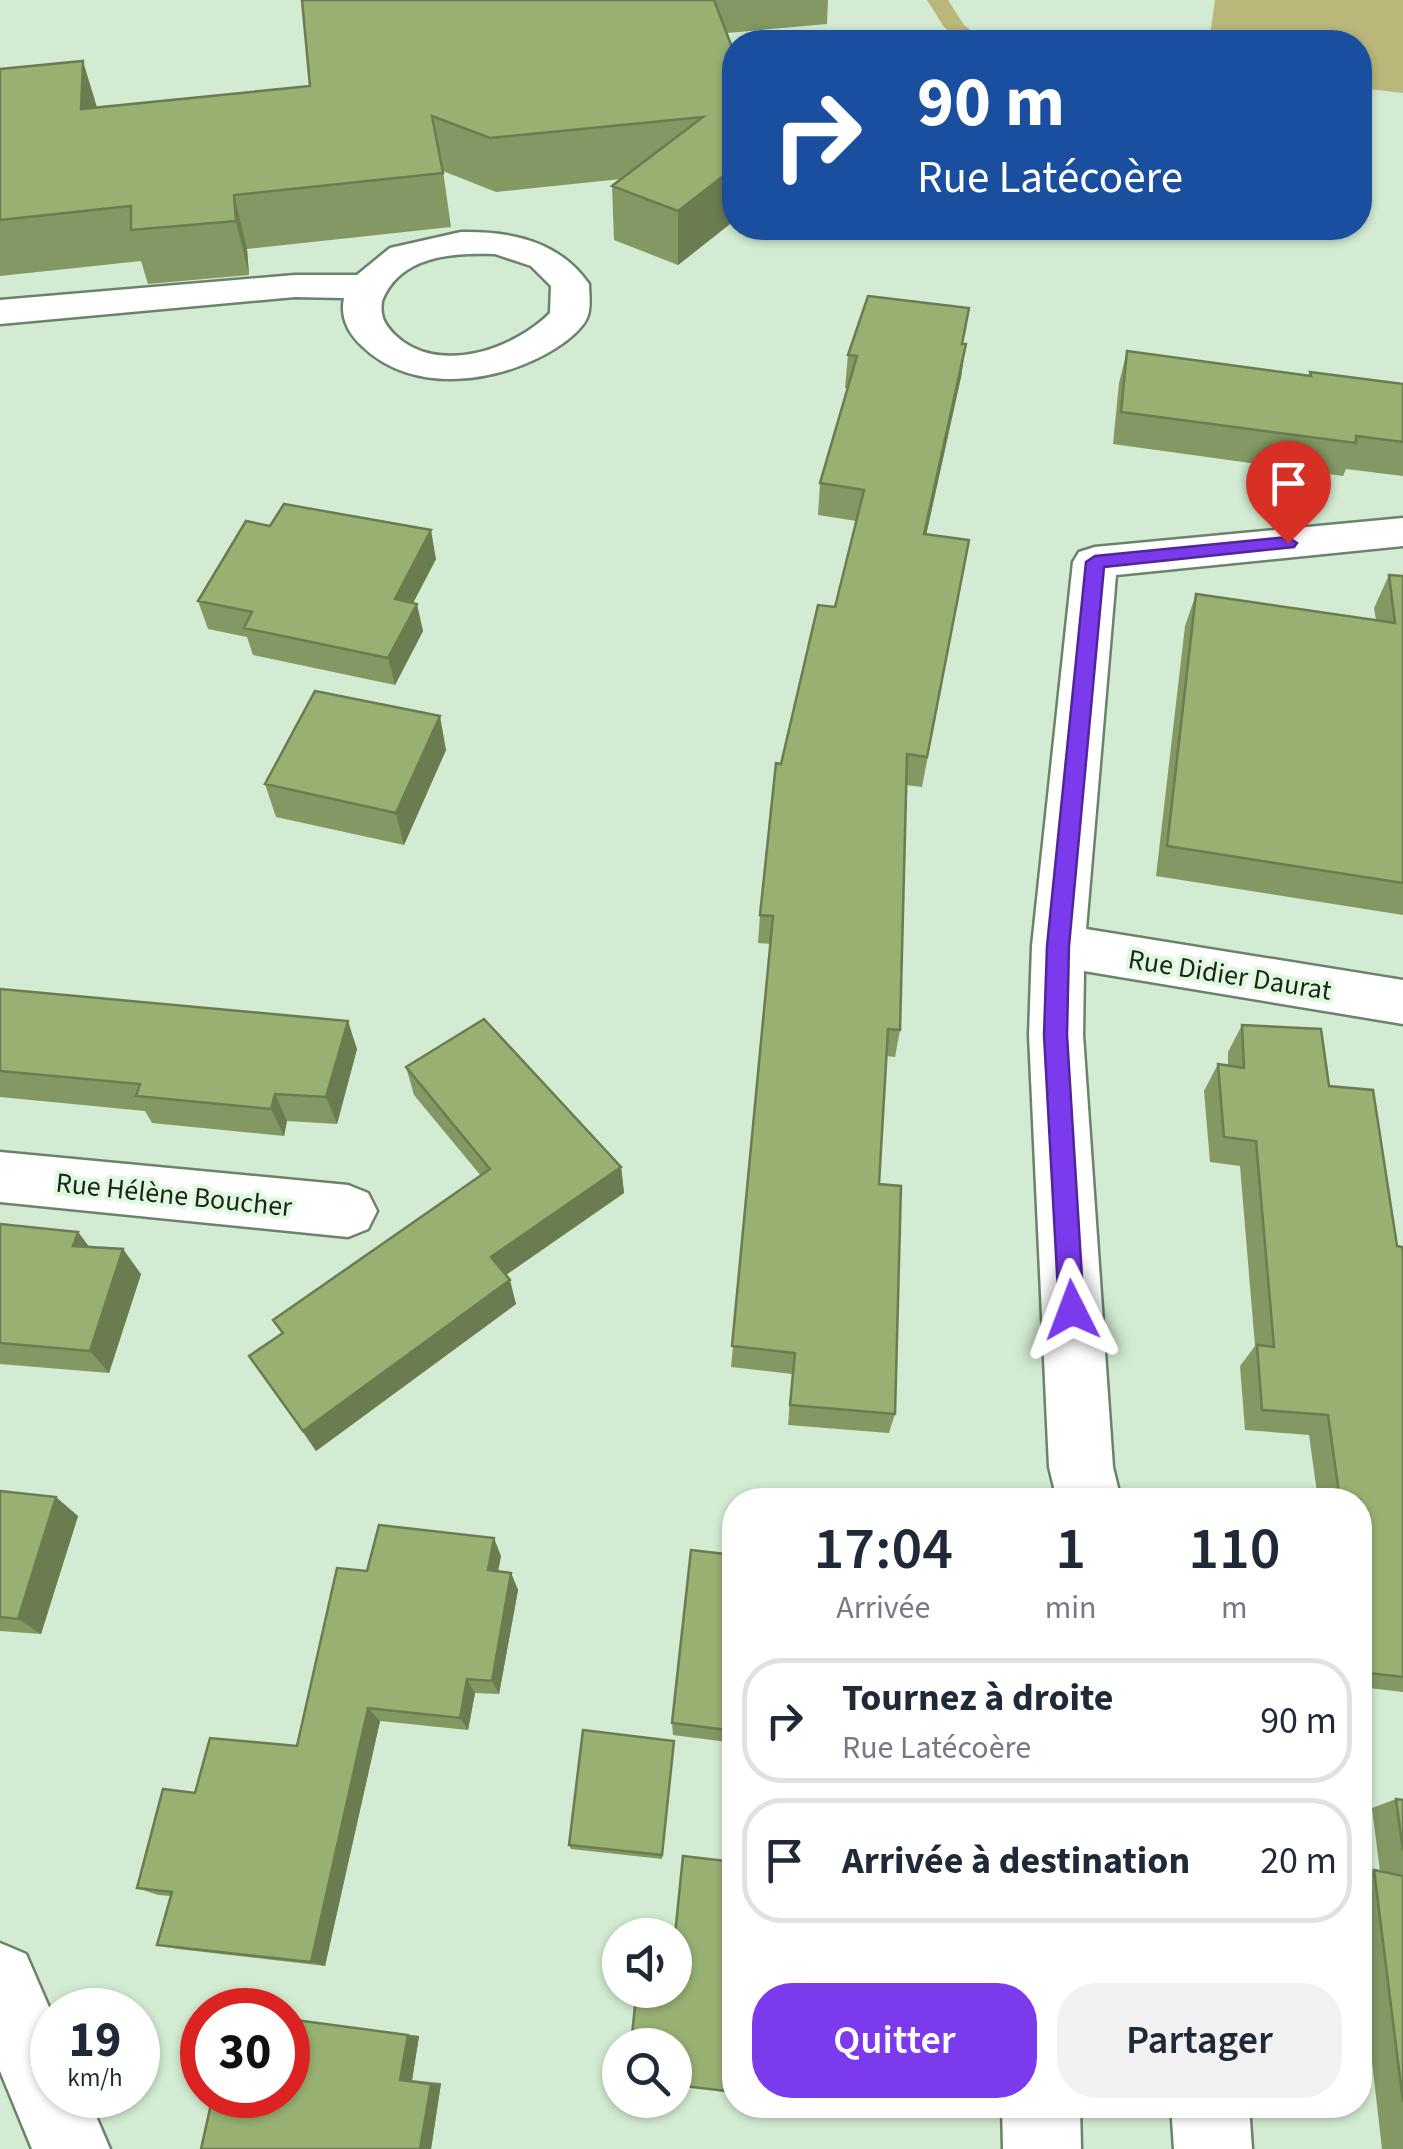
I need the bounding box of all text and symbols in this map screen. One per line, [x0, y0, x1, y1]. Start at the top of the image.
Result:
text: 90 m [917, 53, 1065, 153]
icon: right [752, 70, 882, 200]
text: Rue Latécoère [917, 146, 1183, 210]
pin [1246, 441, 1331, 544]
icon: arrive [1261, 456, 1316, 511]
street label: Rue Didier Daurat [1125, 939, 1335, 1011]
street label: Rue Hélène Boucher [54, 1163, 294, 1227]
position arrow [1020, 1258, 1124, 1362]
text: 17:04 [814, 1507, 953, 1592]
text: 1 [1055, 1507, 1086, 1592]
text: 110 [1188, 1507, 1280, 1592]
text: Arrivée [836, 1585, 930, 1631]
text: min [1045, 1585, 1097, 1631]
text: m [1221, 1585, 1248, 1631]
text: Tournez à droite [842, 1671, 1114, 1725]
icon: right [757, 1693, 812, 1748]
text: 90 m [1260, 1694, 1337, 1748]
text: Rue Latécoère [842, 1725, 1031, 1771]
icon: arrive [757, 1833, 812, 1888]
text: Arrivée à destination [842, 1834, 1190, 1888]
text: 20 m [1260, 1834, 1337, 1888]
map controls [602, 1918, 692, 2118]
button: sound [602, 1918, 692, 2008]
button: Quitter [752, 1983, 1037, 2098]
button: Partager [1057, 1983, 1342, 2098]
speed limit sign: 30 [180, 1988, 310, 2118]
text: 19 [69, 2005, 121, 2076]
button: search [602, 2028, 692, 2118]
text: km/h [67, 2060, 123, 2096]

